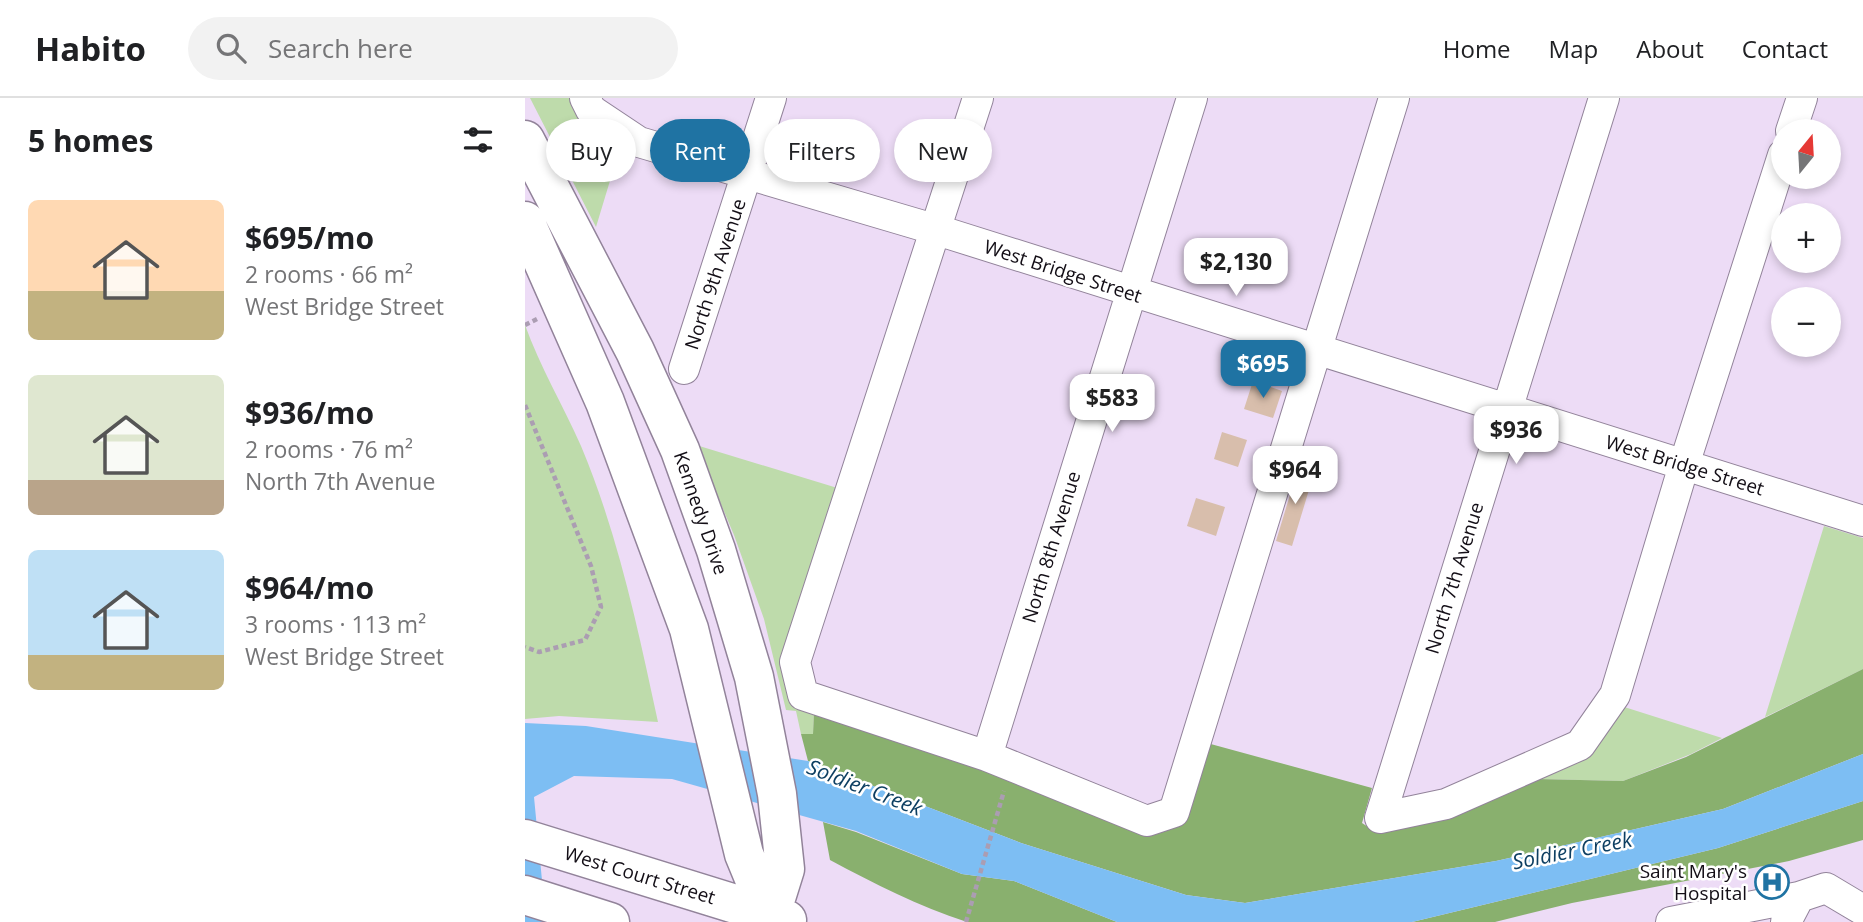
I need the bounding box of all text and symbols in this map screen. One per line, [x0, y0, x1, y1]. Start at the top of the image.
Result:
search box [188, 17, 678, 80]
text: Habito [35, 26, 146, 71]
icon: search [212, 29, 250, 67]
text: Search here [268, 30, 413, 66]
text: Home [1443, 32, 1511, 65]
text: Map [1549, 32, 1598, 65]
text: About [1636, 32, 1704, 65]
text: Contact [1742, 32, 1828, 65]
chip: Buy [546, 119, 636, 182]
chip: Rent [650, 119, 750, 182]
chip: Filters [764, 119, 880, 182]
chip: New [894, 119, 992, 182]
north arrow [1771, 119, 1841, 189]
map controls [1771, 119, 1841, 357]
text: 5 homes [28, 120, 153, 161]
icon: filters [459, 121, 497, 159]
street label: North 9th Avenue [678, 195, 752, 353]
button: + [1771, 203, 1841, 273]
text: $695/mo [245, 217, 374, 258]
icon: home [84, 228, 168, 312]
street label: West Bridge Street [981, 233, 1145, 309]
pin: $2,130 [1179, 238, 1293, 298]
text: $2,130 [1200, 245, 1272, 277]
text: 2 rooms · 66 m² [245, 258, 413, 290]
button: − [1771, 287, 1841, 357]
text: West Bridge Street [245, 290, 444, 322]
pin: $695 [1222, 341, 1304, 400]
text: $695 [1237, 347, 1289, 379]
pin: $583 [1071, 374, 1153, 434]
text: $583 [1086, 381, 1138, 413]
text: $936/mo [245, 392, 374, 433]
icon: home [84, 403, 168, 487]
pin: $936 [1475, 406, 1557, 466]
text: $936 [1490, 413, 1542, 445]
street label: West Bridge Street [1603, 429, 1768, 502]
text: 2 rooms · 76 m² [245, 433, 413, 465]
pin: $964 [1254, 446, 1336, 506]
street label: Kennedy Drive [668, 448, 734, 578]
text: $964 [1269, 453, 1321, 485]
text: North 7th Avenue [245, 465, 435, 497]
street label: North 8th Avenue [1016, 468, 1086, 626]
street label: North 7th Avenue [1419, 499, 1489, 657]
text: $964/mo [245, 567, 374, 608]
icon: home [84, 578, 168, 662]
text: 3 rooms · 113 m² [245, 608, 426, 640]
text: West Bridge Street [245, 640, 444, 672]
water label: Soldier Creek [803, 752, 927, 822]
water label: Soldier Creek [1510, 825, 1635, 875]
street label: West Court Street [561, 840, 719, 910]
place label: Saint Mary's Hospital [1640, 858, 1747, 906]
hospital icon: Saint Mary's Hospital [1753, 863, 1791, 901]

